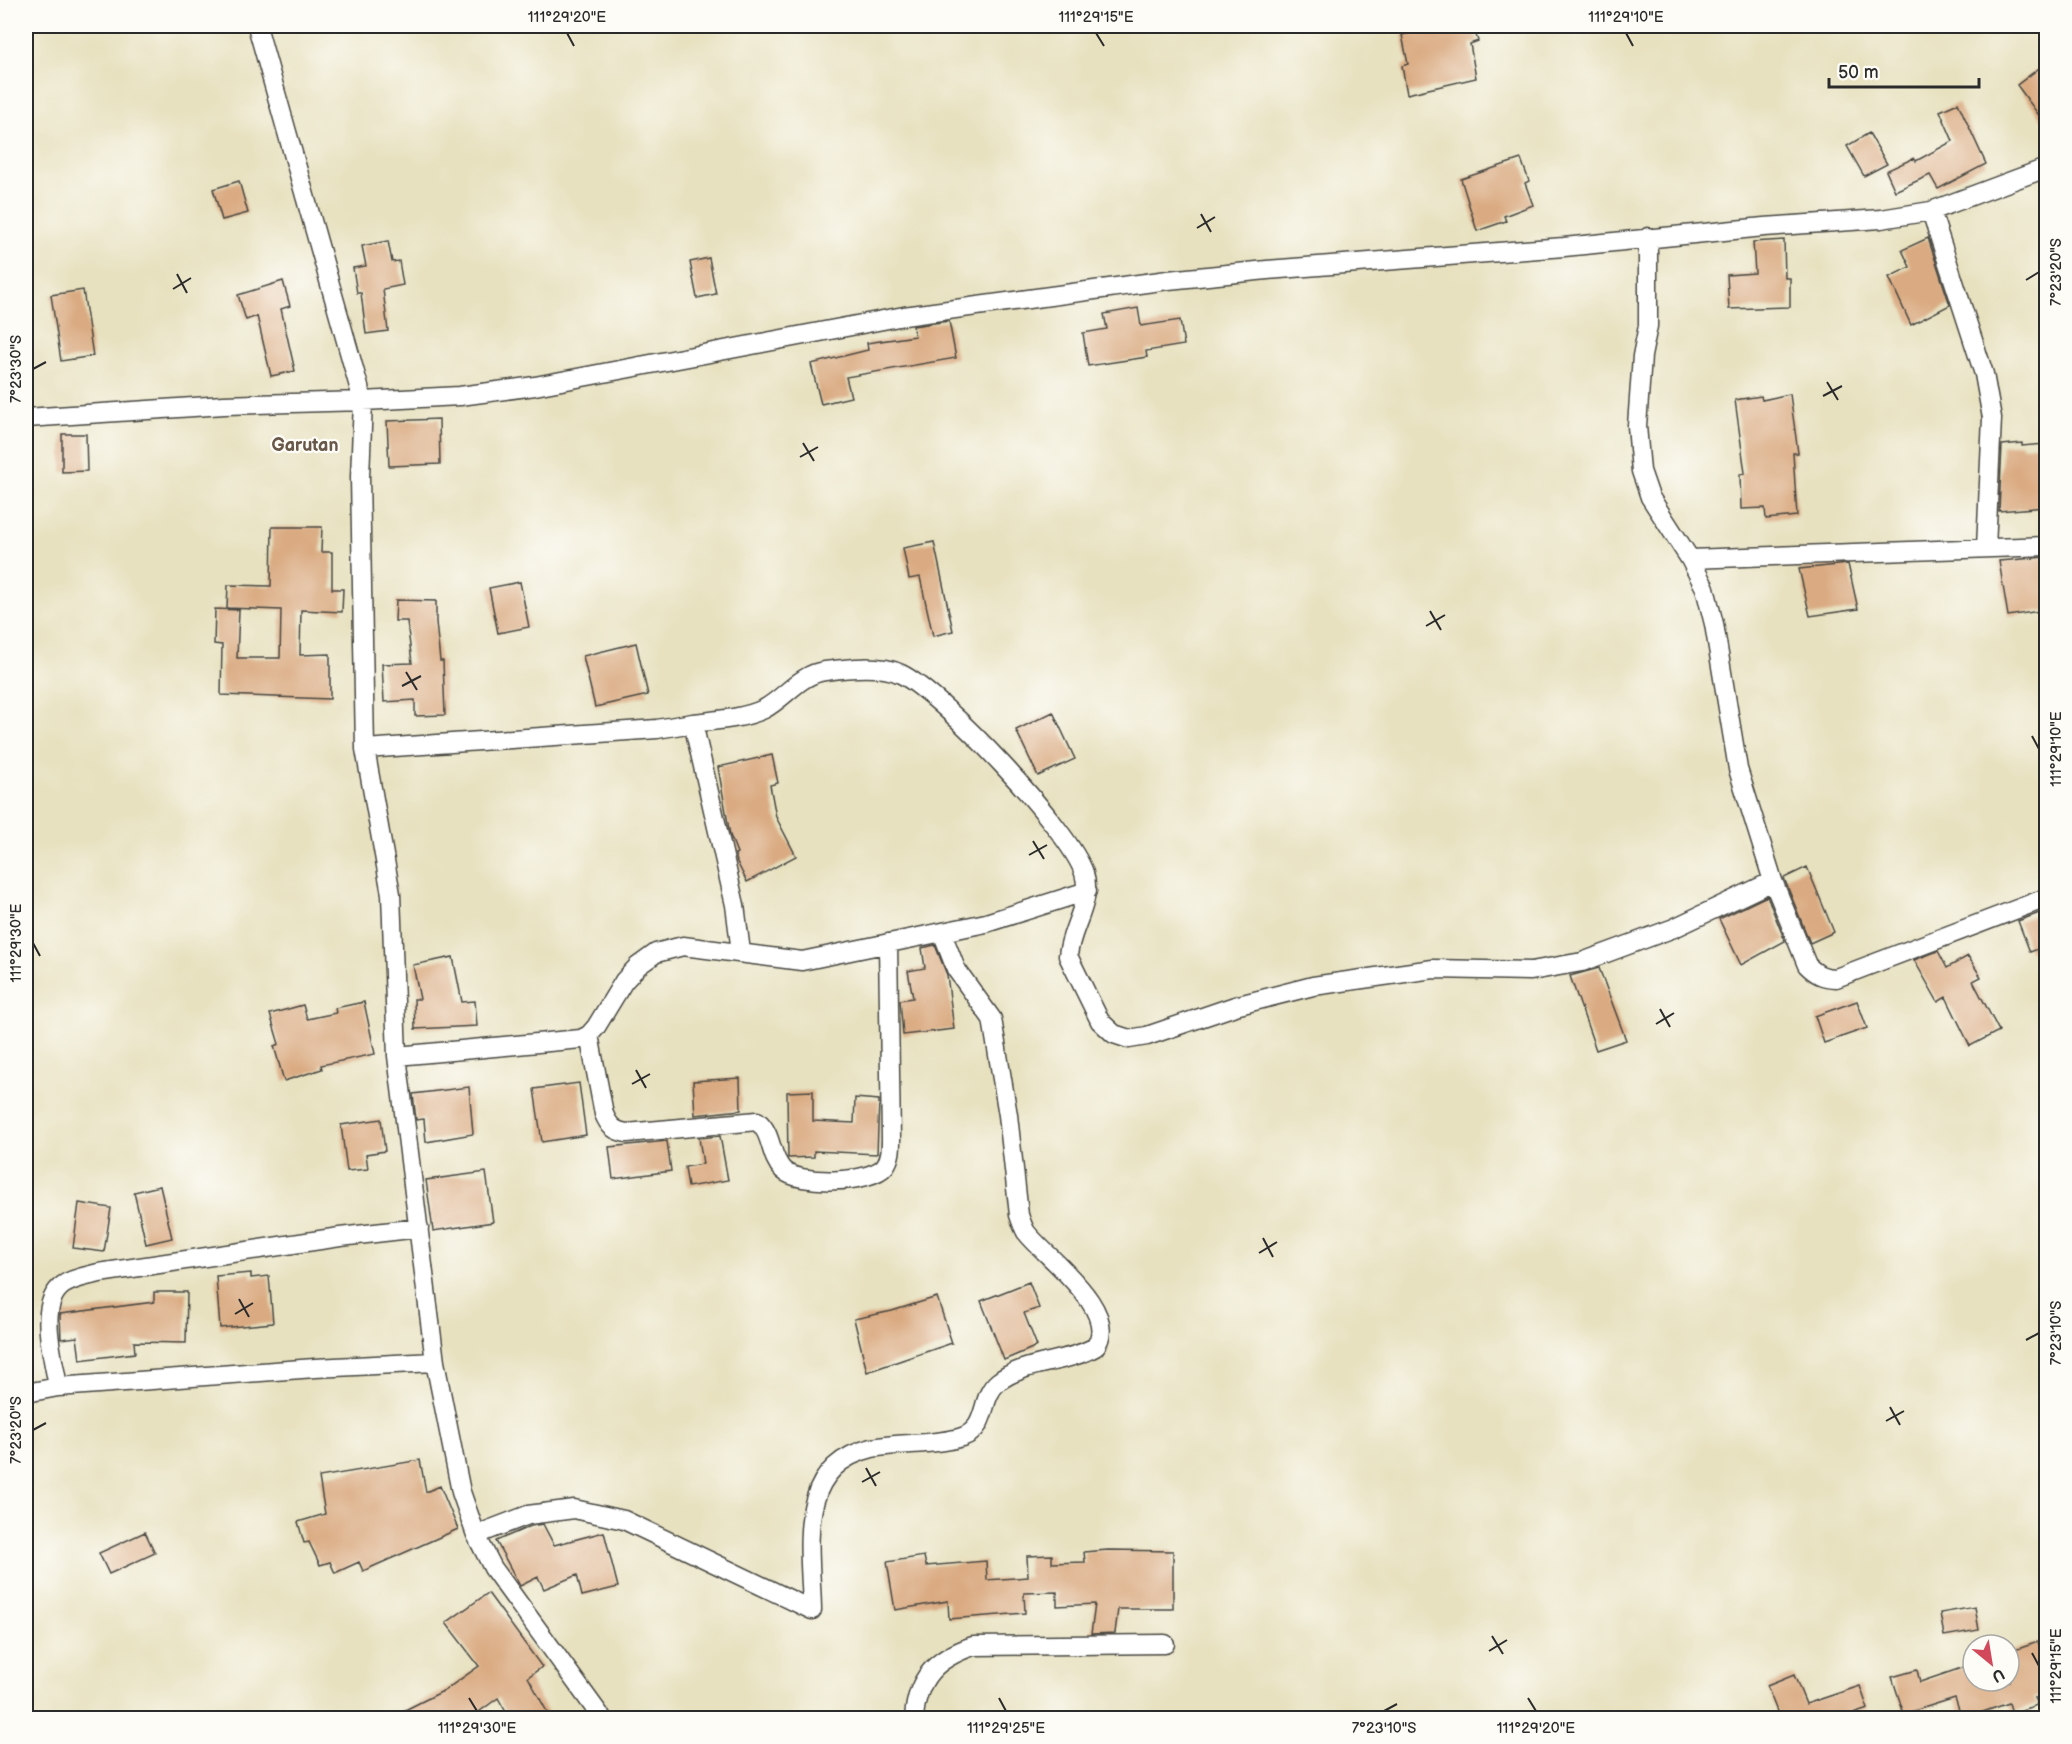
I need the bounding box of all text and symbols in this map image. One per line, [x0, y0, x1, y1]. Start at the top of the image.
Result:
text: 111°29'20"E [528, 8, 606, 27]
text: 111°29'15"E [1058, 8, 1134, 27]
text: 111°29'10"E [1588, 8, 1664, 27]
scale bar [1829, 51, 1979, 89]
text: 50 m [1838, 62, 1879, 83]
text: 7°23'20"S [2047, 238, 2066, 306]
text: 7°23'30"S [7, 335, 26, 403]
district label: Garutan [272, 435, 338, 456]
text: 111°29'10"E [2047, 711, 2066, 787]
text: 111°29'30"E [7, 904, 26, 982]
text: 7°23'10"S [2047, 1301, 2066, 1365]
text: 7°23'20"S [7, 1396, 26, 1464]
text: 111°29'15"E [2047, 1628, 2066, 1704]
north arrow [1961, 1633, 2021, 1693]
text: U [1988, 1664, 2007, 1686]
text: 111°29'30"E [438, 1719, 516, 1738]
text: 111°29'25"E [967, 1719, 1045, 1738]
text: 7°23'10"S [1352, 1719, 1416, 1738]
text: 111°29'20"E [1497, 1719, 1575, 1738]

